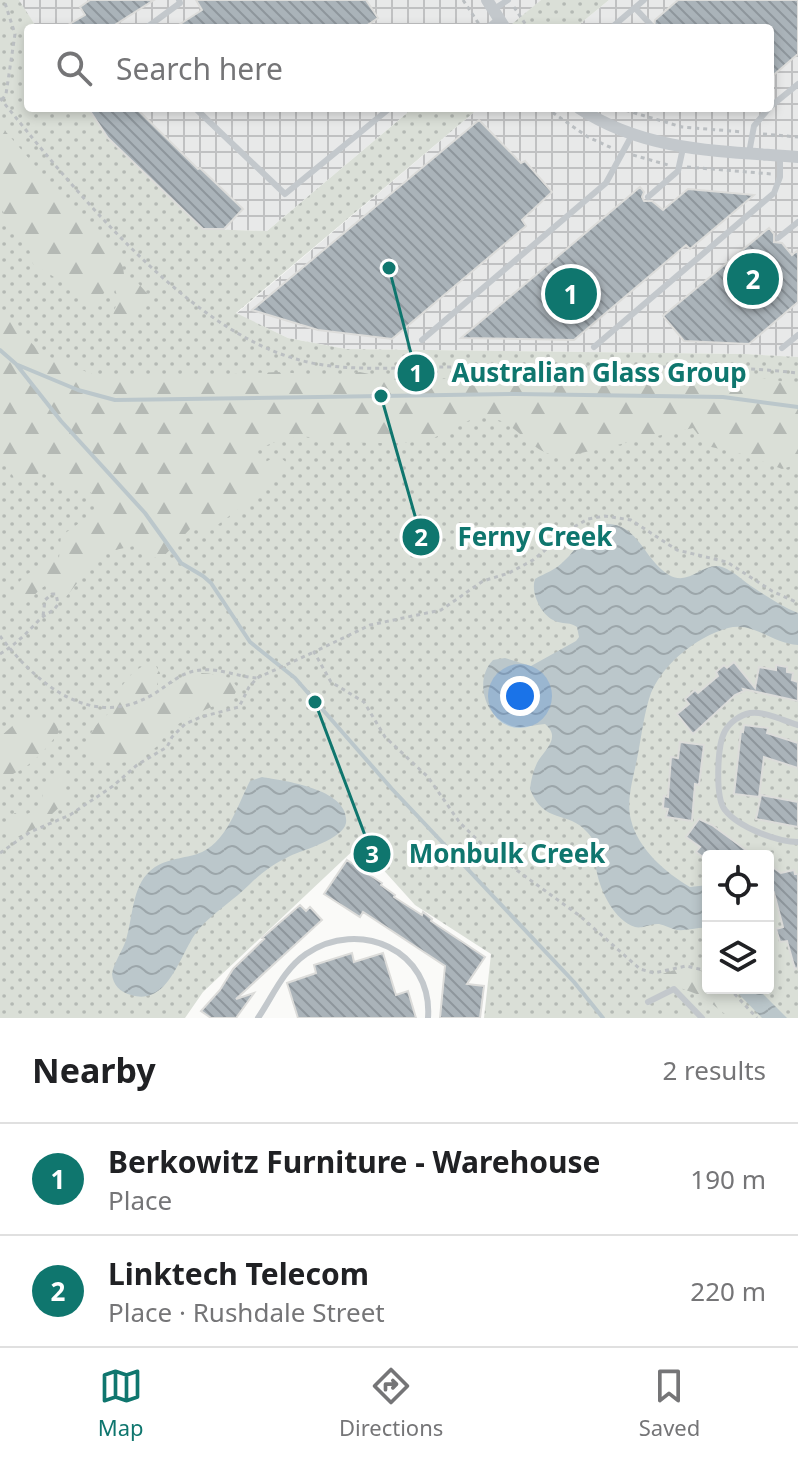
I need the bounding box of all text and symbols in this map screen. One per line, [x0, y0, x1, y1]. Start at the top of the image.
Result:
search box [24, 24, 774, 112]
icon: search [52, 46, 96, 90]
text: Search here [116, 48, 283, 89]
pin: 2 [727, 249, 779, 309]
pin: 1 [545, 264, 597, 324]
callout: Australian Glass Group [396, 348, 763, 398]
text: Australian Glass Group [451, 354, 747, 390]
text: 1 [409, 356, 423, 389]
callout: Ferny Creek [401, 512, 628, 562]
text: Ferny Creek [458, 518, 613, 554]
text: 2 [414, 520, 428, 553]
your location [500, 676, 540, 716]
callout: Monbulk Creek [352, 829, 621, 879]
text: Monbulk Creek [409, 835, 606, 871]
text: 3 [365, 837, 379, 870]
map controls [702, 850, 774, 994]
button: locate [702, 850, 774, 922]
button: layers [702, 922, 774, 994]
text: Nearby [32, 1047, 156, 1093]
text: 2 results [662, 1052, 766, 1088]
text: Berkowitz Furniture - Warehouse [108, 1141, 600, 1182]
text: 1 [51, 1161, 65, 1197]
text: 190 m [690, 1161, 766, 1197]
text: Place [108, 1182, 172, 1218]
text: Linktech Telecom [108, 1253, 369, 1294]
text: 2 [51, 1273, 65, 1309]
text: 220 m [690, 1273, 766, 1309]
text: Place · Rushdale Street [108, 1294, 385, 1330]
tab: Map [98, 1364, 144, 1442]
tab: Directions [339, 1364, 443, 1442]
tab: Saved [639, 1364, 700, 1442]

